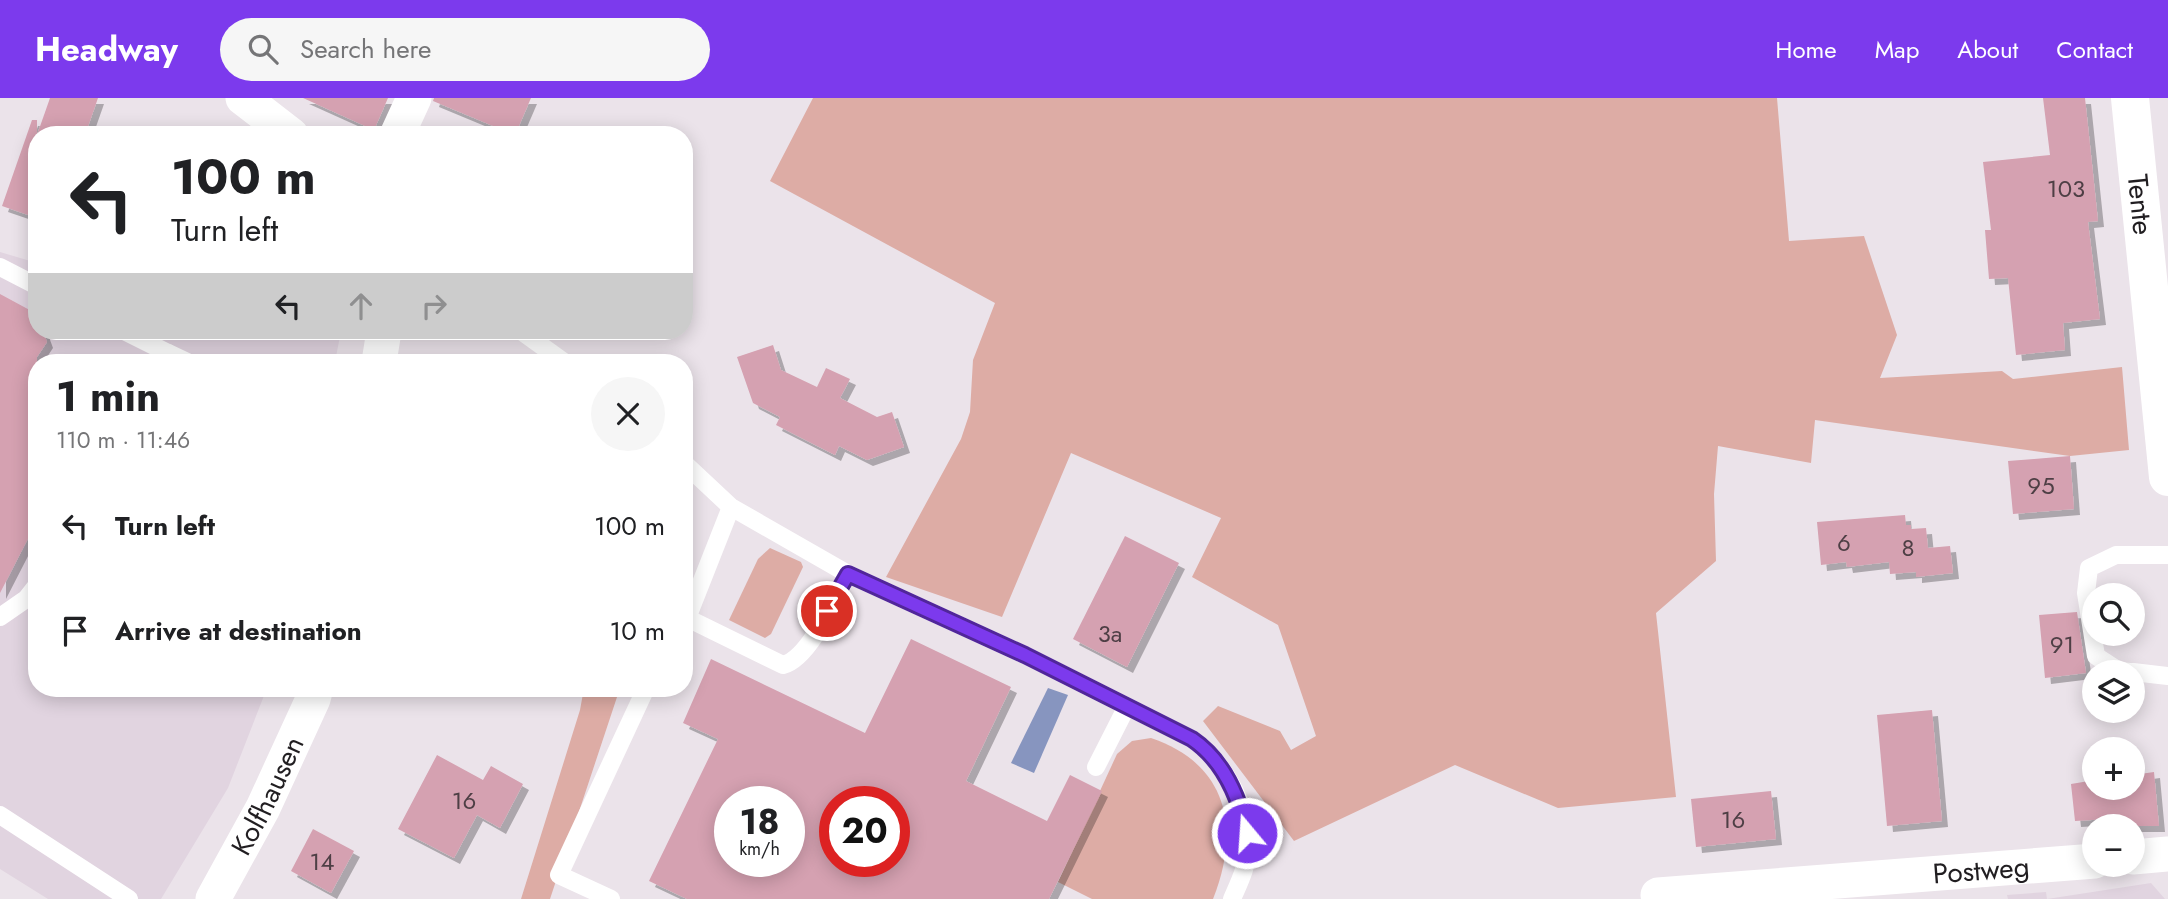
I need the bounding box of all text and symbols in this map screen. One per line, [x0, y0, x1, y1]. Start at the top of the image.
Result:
search box [220, 18, 710, 81]
text: Headway [35, 26, 178, 73]
icon: search [244, 30, 282, 68]
text: Search here [300, 30, 431, 68]
text: Home [1775, 32, 1837, 67]
text: Map [1875, 32, 1919, 67]
text: About [1957, 32, 2018, 67]
text: Contact [2056, 32, 2133, 67]
text: 100 m [171, 142, 316, 212]
icon: left [56, 154, 147, 245]
house number: 103 [2047, 171, 2085, 206]
street label: Tente [2117, 172, 2164, 237]
text: Turn left [171, 207, 278, 253]
icon: left [269, 287, 307, 325]
icon: ahead [342, 287, 380, 325]
icon: right [415, 287, 453, 325]
text: 1 min [56, 366, 160, 427]
button: close [591, 377, 665, 451]
text: 110 m · 11:46 [56, 423, 190, 457]
house number: 95 [2027, 468, 2055, 503]
icon: left [56, 507, 94, 545]
text: Turn left [115, 507, 215, 545]
text: 100 m [594, 507, 665, 545]
house number: 6 [1837, 525, 1851, 560]
house number: 8 [1901, 530, 1915, 565]
pin [797, 581, 857, 641]
map controls [2082, 583, 2145, 877]
button: search [2082, 583, 2145, 646]
icon: arrive [808, 592, 846, 630]
icon: arrive [56, 612, 94, 650]
text: Arrive at destination [115, 612, 362, 650]
text: 10 m [610, 612, 665, 650]
house number: 3a [1098, 616, 1122, 651]
house number: 91 [2050, 627, 2074, 662]
button: layers [2082, 660, 2145, 723]
street label: Kolfhausen [221, 729, 314, 862]
button: + [2082, 737, 2145, 800]
house number: 16 [452, 783, 476, 818]
speed limit sign: 20 [819, 786, 910, 877]
position arrow [1210, 796, 1284, 870]
text: 18 [740, 797, 779, 847]
house number: 16 [1721, 802, 1745, 837]
button: − [2082, 814, 2145, 877]
text: km/h [739, 836, 780, 862]
house number: 14 [310, 844, 334, 879]
street label: Postweg [1931, 846, 2031, 894]

